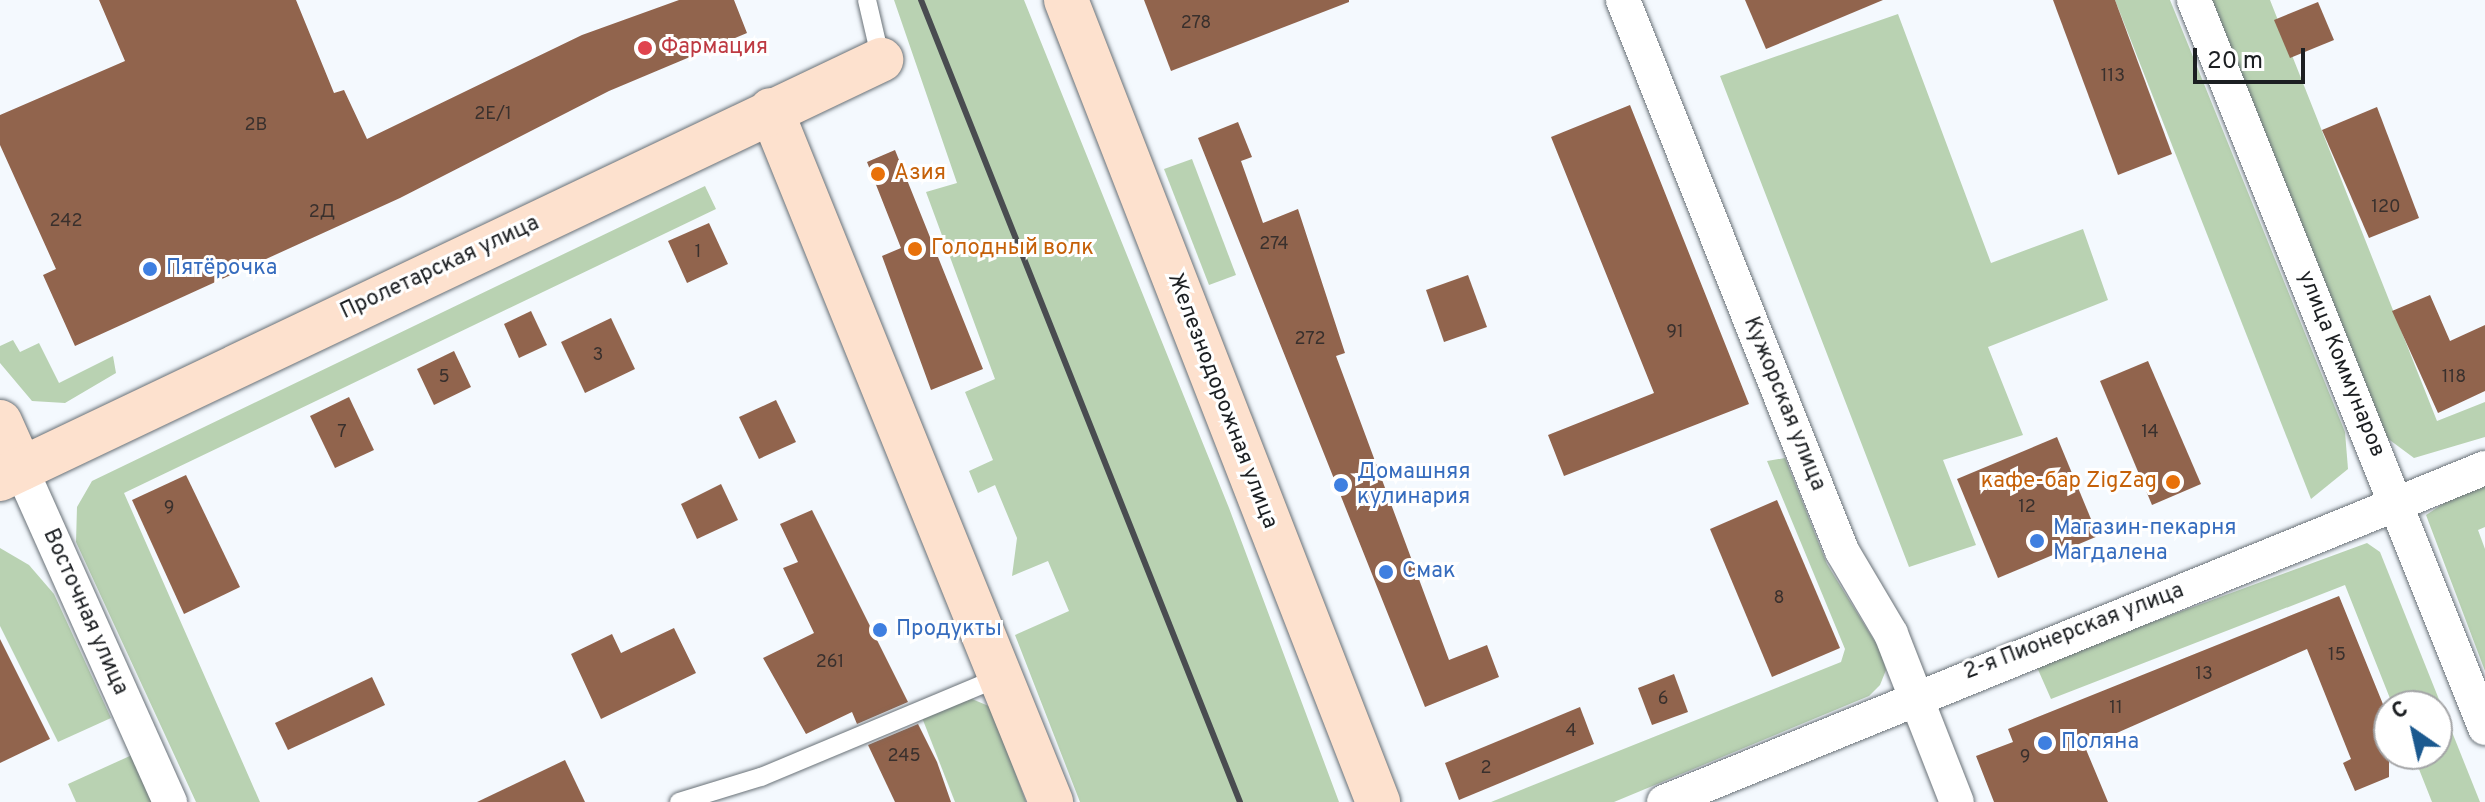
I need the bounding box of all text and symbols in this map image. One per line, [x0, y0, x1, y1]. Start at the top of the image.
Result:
house number: 278 [1181, 13, 1211, 35]
scale bar [2197, 32, 2309, 82]
place label: Фармация [661, 35, 768, 61]
marker: Фармация [636, 39, 654, 57]
text: 20 m [2207, 47, 2263, 77]
house number: 113 [2101, 66, 2125, 88]
house number: 2Е/1 [474, 104, 512, 126]
house number: 2В [245, 115, 267, 137]
place label: Азия [894, 161, 946, 187]
marker: Азия [869, 165, 887, 183]
house number: 120 [2371, 197, 2401, 219]
house number: 2Д [309, 202, 335, 224]
street label: Пролетарская улица [337, 210, 543, 326]
house number: 242 [49, 211, 83, 233]
house number: 274 [1259, 234, 1289, 256]
place label: Голодный волк [931, 236, 1094, 262]
marker: Голодный волк [906, 240, 924, 258]
house number: 1 [695, 242, 701, 264]
place label: Пятёрочка [166, 256, 277, 282]
marker: Пятёрочка [141, 260, 159, 278]
street label: улица Коммунаров [2292, 267, 2390, 461]
street label: Железнодорожная улица [1161, 270, 1283, 532]
street label: Кужорская улица [1737, 313, 1831, 495]
house number: 91 [1666, 322, 1684, 344]
house number: 272 [1295, 329, 1325, 351]
house number: 3 [593, 345, 603, 367]
house number: 5 [438, 367, 450, 389]
house number: 118 [2442, 367, 2466, 389]
house number: 7 [337, 422, 347, 444]
house number: 14 [2141, 422, 2159, 444]
place label: Домашняя кулинария [1357, 459, 1470, 510]
place label: кафе-бар ZigZag [1981, 469, 2157, 495]
marker: кафе-бар ZigZag [2164, 473, 2182, 491]
marker: Домашняя кулинария [1332, 476, 1350, 494]
house number: 12 [2018, 497, 2036, 519]
house number: 9 [164, 498, 174, 520]
place label: Магазин-пекарня Магдалена [2053, 515, 2236, 566]
street label: Восточная улица [37, 525, 133, 699]
marker: Магазин-пекарня Магдалена [2028, 532, 2046, 550]
place label: Смак [1402, 559, 1456, 585]
marker: Смак [1377, 563, 1395, 581]
street label: 2-я Пионерская улица [1960, 578, 2188, 686]
house number: 8 [1774, 588, 1784, 610]
place label: Продукты [896, 617, 1002, 643]
marker: Продукты [871, 621, 889, 639]
house number: 15 [2328, 645, 2346, 667]
house number: 261 [816, 652, 844, 674]
house number: 13 [2195, 664, 2213, 686]
house number: 6 [1658, 689, 1668, 711]
north arrow [2373, 690, 2453, 770]
text: С [2387, 696, 2414, 726]
house number: 11 [2109, 698, 2123, 720]
house number: 4 [1565, 721, 1577, 743]
place label: Поляна [2061, 730, 2139, 756]
marker: Поляна [2036, 734, 2054, 752]
house number: 245 [887, 746, 921, 768]
house number: 9 [2020, 747, 2030, 769]
house number: 2 [1480, 758, 1492, 780]

